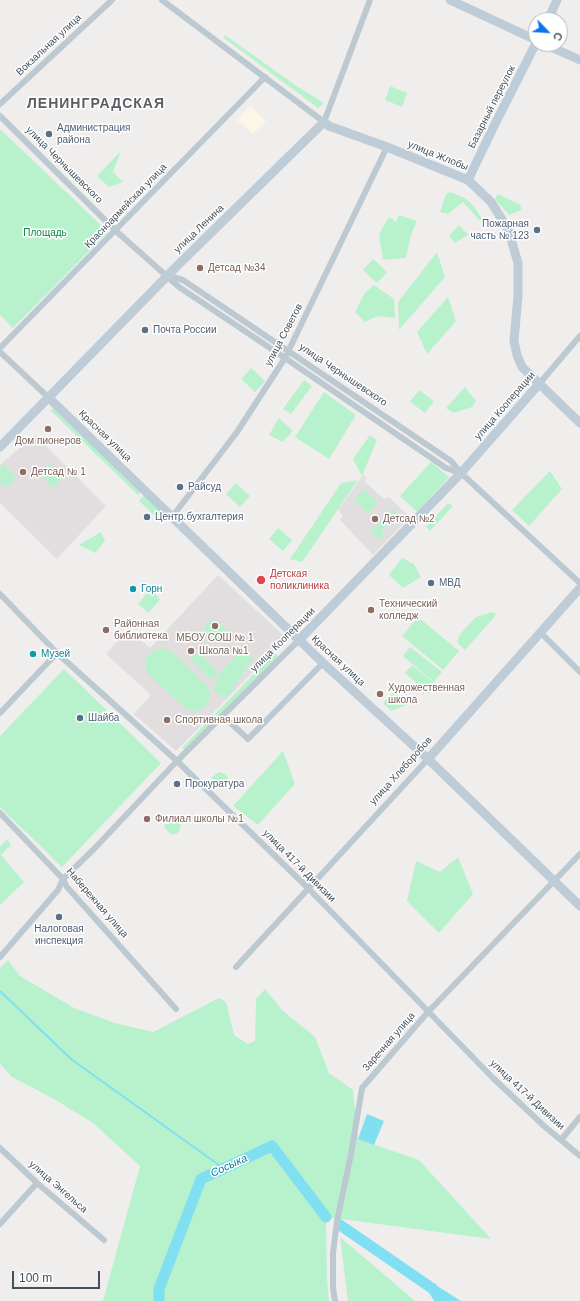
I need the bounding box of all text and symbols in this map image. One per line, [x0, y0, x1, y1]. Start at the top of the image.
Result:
street label: Вокзальная улица [14, 12, 84, 78]
north arrow [528, 12, 568, 52]
text: С [551, 31, 565, 43]
street label: Базарный переулок [466, 64, 518, 150]
district label: ЛЕНИНГРАДСКАЯ [27, 96, 165, 112]
place label: Администрация района [57, 122, 131, 146]
street label: улица Чернышевского [23, 124, 105, 206]
marker: Администрация района [44, 129, 54, 139]
street label: улица Жлобы [406, 138, 470, 174]
street label: Красноармейская улица [82, 161, 170, 251]
street label: улица Ленина [172, 202, 226, 256]
place label: Пожарная часть № 123 [470, 218, 529, 242]
marker: Пожарная часть № 123 [532, 225, 542, 235]
park label: Площадь [23, 227, 67, 239]
place label: Детсад №34 [208, 262, 265, 274]
marker: Детсад №34 [195, 263, 205, 273]
street label: улица Советов [263, 302, 305, 368]
place label: Почта России [153, 324, 217, 336]
marker: Почта России [140, 325, 150, 335]
street label: улица Чернышевского [297, 341, 389, 409]
street label: улица Кооперации [472, 370, 538, 442]
street label: Красная улица [76, 408, 134, 464]
marker: Дом пионеров [43, 424, 53, 434]
place label: Дом пионеров [15, 435, 81, 447]
place label: Детсад № 1 [31, 466, 86, 478]
marker: Детсад № 1 [18, 467, 28, 477]
place label: Райсуд [188, 481, 221, 493]
marker: Райсуд [175, 482, 185, 492]
place label: Центр.бухгалтерия [155, 511, 243, 523]
marker: Центр.бухгалтерия [142, 512, 152, 522]
place label: Детсад №2 [383, 513, 435, 525]
marker: Детсад №2 [370, 514, 380, 524]
place label: Детская поликлиника [270, 568, 329, 592]
marker: Детская поликлиника [255, 574, 267, 586]
place label: МВД [439, 577, 461, 589]
marker: МВД [426, 578, 436, 588]
place label: Горн [141, 583, 162, 595]
marker: Горн [128, 584, 138, 594]
place label: Технический колледж [379, 598, 437, 622]
street label: улица Кооперации [248, 605, 318, 675]
marker: Технический колледж [366, 605, 376, 615]
place label: Районная библиотека [114, 618, 168, 642]
marker: МБОУ СОШ № 1 [210, 621, 220, 631]
marker: Районная библиотека [101, 625, 111, 635]
place label: МБОУ СОШ № 1 [176, 632, 254, 644]
street label: Красная улица [309, 633, 367, 689]
place label: Школа №1 [199, 645, 248, 657]
marker: Школа №1 [186, 646, 196, 656]
place label: Музей [41, 648, 70, 660]
marker: Музей [28, 649, 38, 659]
place label: Художественная школа [388, 682, 465, 706]
marker: Художественная школа [375, 689, 385, 699]
place label: Шайба [88, 712, 119, 724]
marker: Шайба [75, 713, 85, 723]
place label: Спортивная школа [175, 714, 263, 726]
marker: Спортивная школа [162, 715, 172, 725]
street label: улица Хлеборобов [367, 735, 435, 807]
place label: Прокуратура [185, 778, 244, 790]
marker: Прокуратура [172, 779, 182, 789]
place label: Филиал школы №1 [155, 813, 244, 825]
marker: Филиал школы №1 [142, 814, 152, 824]
street label: улица 417-й Дивизии [260, 827, 338, 905]
street label: Набережная улица [63, 866, 131, 940]
marker: Налоговая инспекция [54, 912, 64, 922]
place label: Налоговая инспекция [34, 923, 84, 946]
street label: Заречная улица [360, 1010, 418, 1074]
street label: улица 417-й Дивизии [487, 1057, 567, 1133]
water label: Сосыка [209, 1152, 249, 1180]
street label: улица Энгельса [26, 1158, 90, 1216]
scale bar [14, 1263, 102, 1289]
text: 100 m [19, 1271, 52, 1285]

